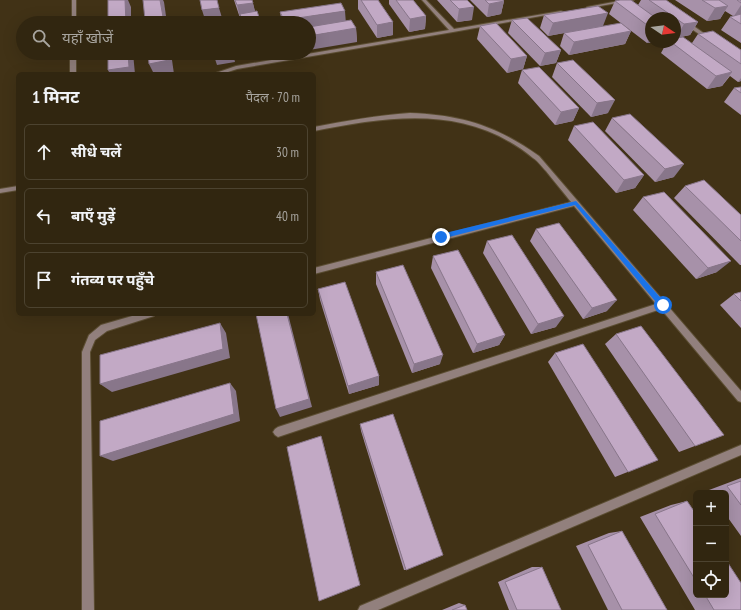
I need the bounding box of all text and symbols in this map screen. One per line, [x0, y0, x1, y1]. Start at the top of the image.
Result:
north arrow [645, 12, 681, 48]
search box [16, 16, 316, 60]
icon: search [30, 27, 52, 49]
text: यहाँ खोजें [62, 28, 113, 47]
text: 1 मिनट [32, 86, 79, 108]
text: पैदल · 70 m [246, 89, 300, 106]
icon: ahead [33, 141, 55, 163]
text: सीधे चलें [71, 142, 121, 161]
text: 30 m [276, 144, 299, 161]
icon: left [33, 205, 55, 227]
text: बाएँ मुड़ें [71, 206, 115, 225]
text: 40 m [276, 208, 299, 225]
route end [432, 228, 450, 246]
icon: arrive [33, 269, 55, 291]
text: गंतव्य पर पहुँचे [71, 270, 154, 289]
route start [654, 296, 672, 314]
map controls [693, 490, 729, 598]
button: + [693, 490, 729, 526]
button: − [693, 526, 729, 562]
button: locate [693, 562, 729, 598]

